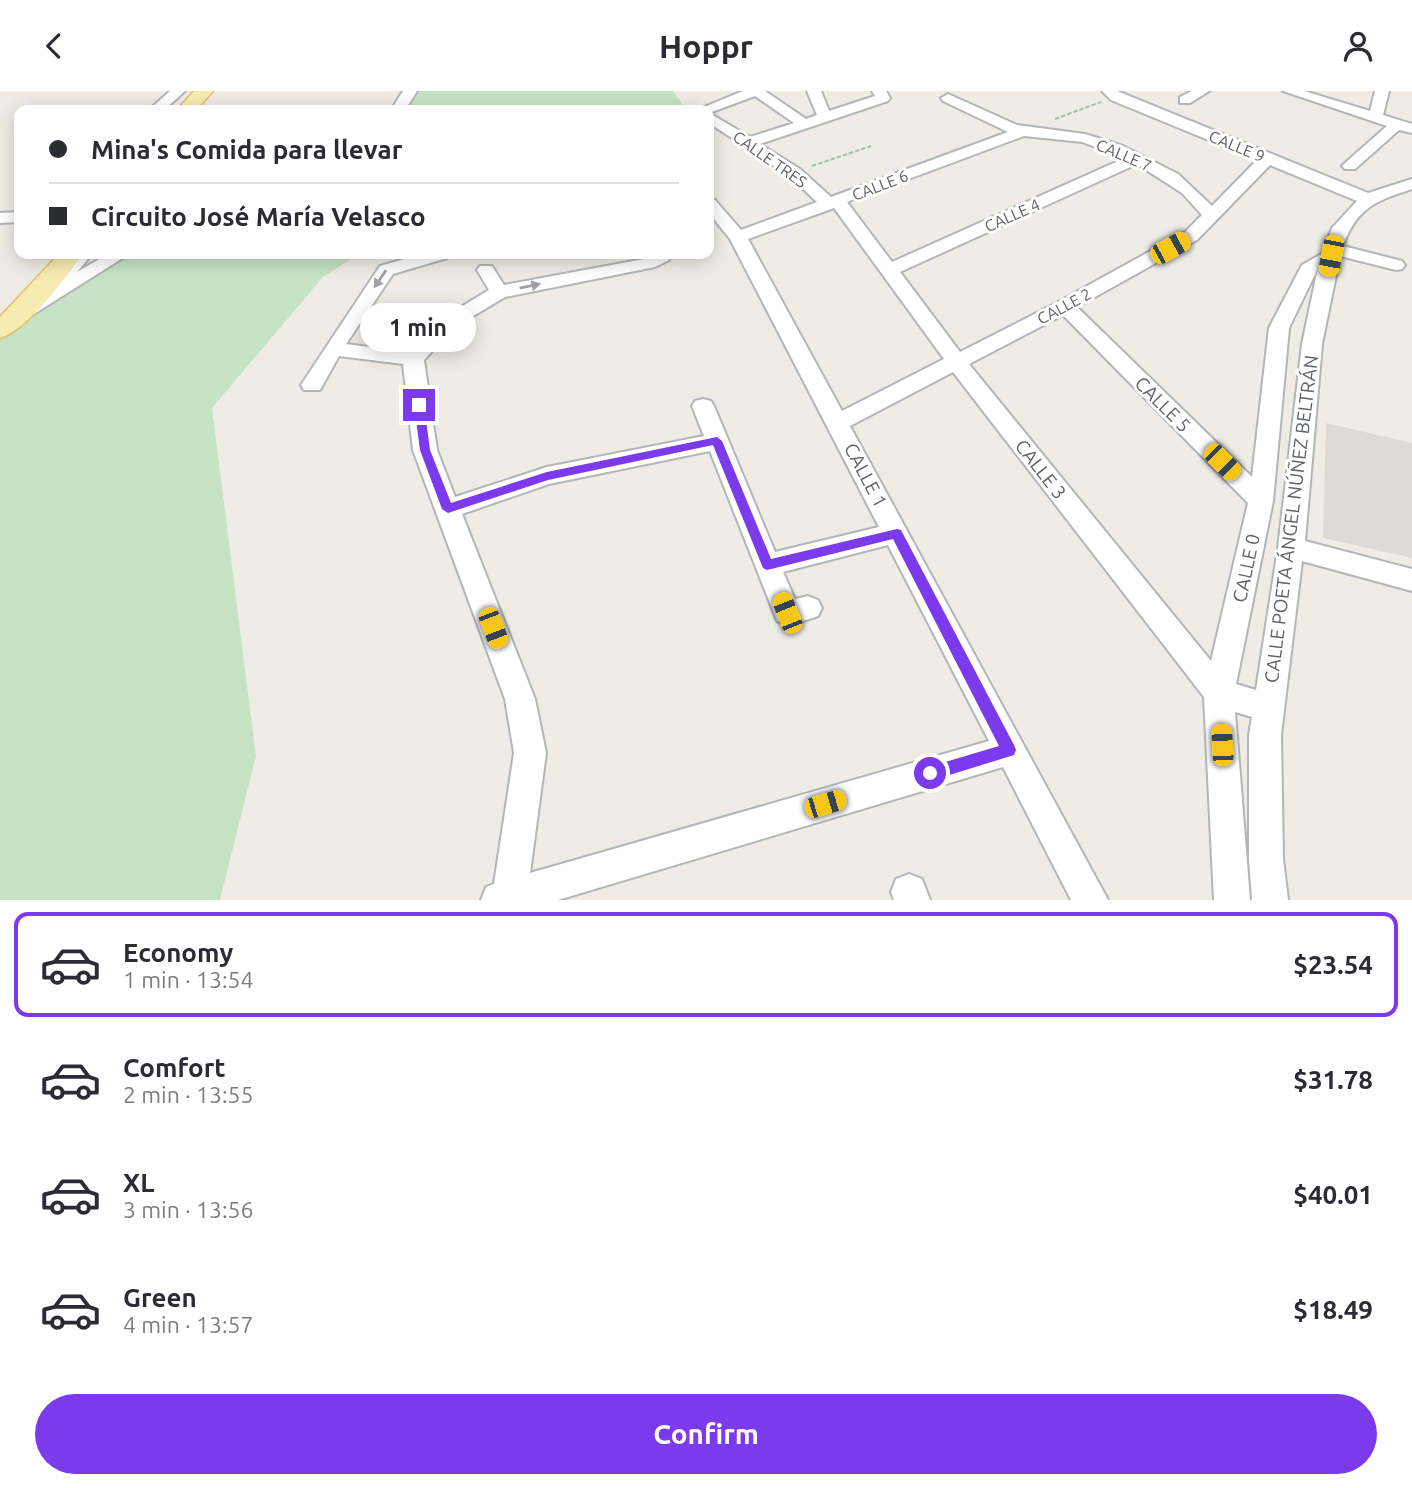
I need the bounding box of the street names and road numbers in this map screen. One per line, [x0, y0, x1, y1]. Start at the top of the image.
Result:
street label: CALLE TRES [730, 127, 810, 191]
street label: CALLE 9 [1206, 127, 1268, 165]
street label: CALLE 7 [1094, 135, 1154, 175]
street label: CALLE 6 [849, 166, 911, 204]
street label: CALLE 4 [982, 195, 1042, 235]
street label: CALLE 2 [1034, 284, 1094, 328]
street label: CALLE POETA ÁNGEL NÚÑEZ BELTRÁN [1260, 354, 1322, 684]
street label: CALLE 5 [1131, 372, 1195, 436]
street label: CALLE 3 [1011, 435, 1071, 503]
street label: CALLE 1 [840, 439, 892, 511]
street label: CALLE 0 [1228, 532, 1264, 604]

